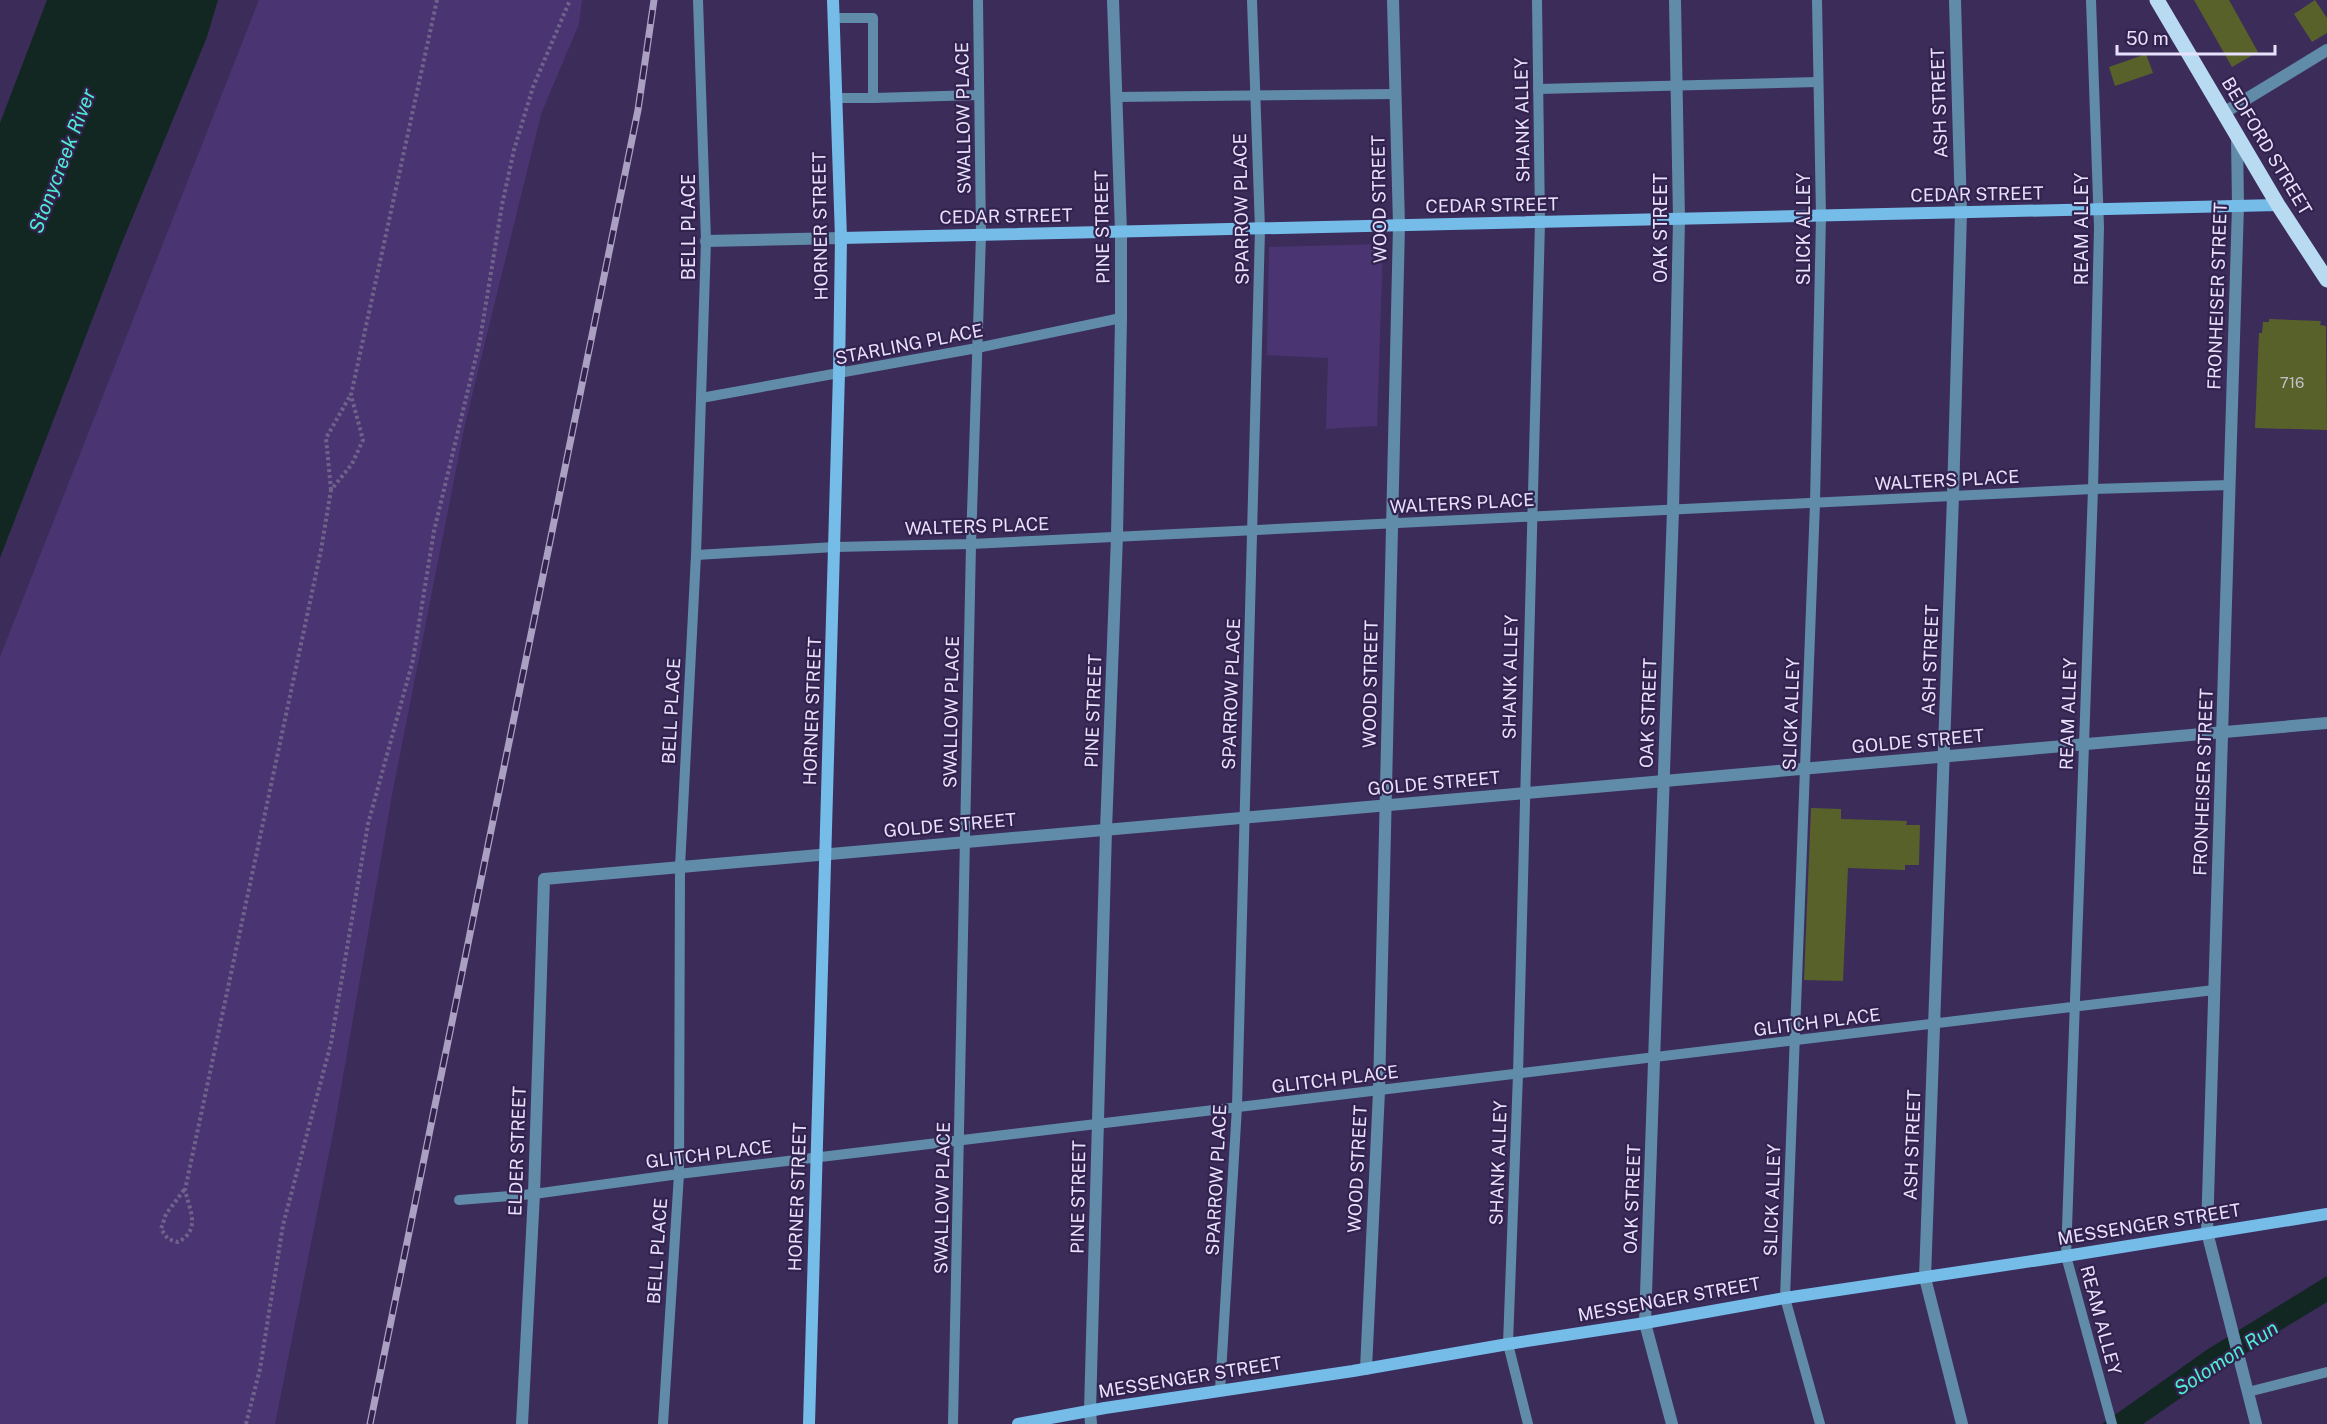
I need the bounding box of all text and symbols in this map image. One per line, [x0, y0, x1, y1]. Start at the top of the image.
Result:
scale bar [2117, 18, 2274, 56]
text: 50 m [2126, 28, 2169, 49]
street label: SWALLOW PLACE [951, 42, 975, 194]
street label: ASH STREET [1927, 47, 1951, 159]
street label: SHANK ALLEY [1510, 57, 1534, 183]
street label: BEDFORD STREET [2218, 73, 2317, 219]
water label: Stonycreek River [23, 85, 101, 237]
street label: SPARROW PLACE [1229, 133, 1253, 285]
street label: WOOD STREET [1367, 134, 1391, 263]
street label: HORNER STREET [808, 151, 832, 301]
street label: PINE STREET [1091, 170, 1113, 284]
street label: OAK STREET [1650, 173, 1671, 283]
street label: SLICK ALLEY [1793, 173, 1814, 285]
street label: REAM ALLEY [2071, 173, 2092, 285]
street label: BELL PLACE [678, 174, 699, 280]
street label: CEDAR STREET [1910, 182, 2044, 206]
street label: CEDAR STREET [1425, 193, 1559, 217]
street label: FRONHEISER STREET [2203, 202, 2231, 390]
street label: CEDAR STREET [939, 204, 1073, 228]
street label: STARLING PLACE [833, 319, 985, 369]
house number: 716 [2280, 374, 2304, 391]
street label: WALTERS PLACE [1874, 466, 2020, 494]
street label: WALTERS PLACE [1389, 489, 1535, 517]
street label: WALTERS PLACE [904, 513, 1050, 539]
street label: ASH STREET [1918, 604, 1942, 716]
street label: SHANK ALLEY [1498, 614, 1522, 740]
street label: SPARROW PLACE [1218, 618, 1244, 770]
street label: WOOD STREET [1358, 619, 1382, 748]
street label: HORNER STREET [799, 636, 825, 786]
street label: SWALLOW PLACE [939, 636, 963, 788]
street label: PINE STREET [1081, 653, 1105, 768]
street label: BELL PLACE [658, 657, 684, 765]
street label: OAK STREET [1636, 657, 1660, 768]
street label: SLICK ALLEY [1779, 657, 1803, 771]
street label: REAM ALLEY [2056, 657, 2080, 771]
street label: FRONHEISER STREET [2189, 688, 2217, 876]
street label: GOLDE STREET [1851, 725, 1985, 757]
street label: GOLDE STREET [1367, 767, 1501, 799]
street label: GOLDE STREET [883, 809, 1017, 841]
street label: GLITCH PLACE [1752, 1004, 1882, 1040]
street label: GLITCH PLACE [1270, 1061, 1400, 1097]
street label: ELDER STREET [504, 1085, 530, 1216]
street label: ASH STREET [1900, 1089, 1924, 1201]
street label: SHANK ALLEY [1485, 1100, 1511, 1226]
street label: SPARROW PLACE [1202, 1104, 1230, 1256]
street label: WOOD STREET [1343, 1104, 1371, 1234]
street label: HORNER STREET [784, 1122, 810, 1272]
street label: SWALLOW PLACE [930, 1122, 954, 1274]
street label: GLITCH PLACE [644, 1136, 774, 1172]
street label: PINE STREET [1067, 1140, 1089, 1254]
street label: OAK STREET [1620, 1143, 1644, 1254]
street label: SLICK ALLEY [1760, 1143, 1784, 1257]
street label: BELL PLACE [643, 1197, 671, 1305]
street label: MESSENGER STREET [2056, 1199, 2242, 1249]
street label: REAM ALLEY [2076, 1263, 2126, 1377]
street label: MESSENGER STREET [1576, 1273, 1762, 1325]
water label: Solomon Run [2170, 1315, 2282, 1401]
street label: MESSENGER STREET [1097, 1352, 1283, 1402]

